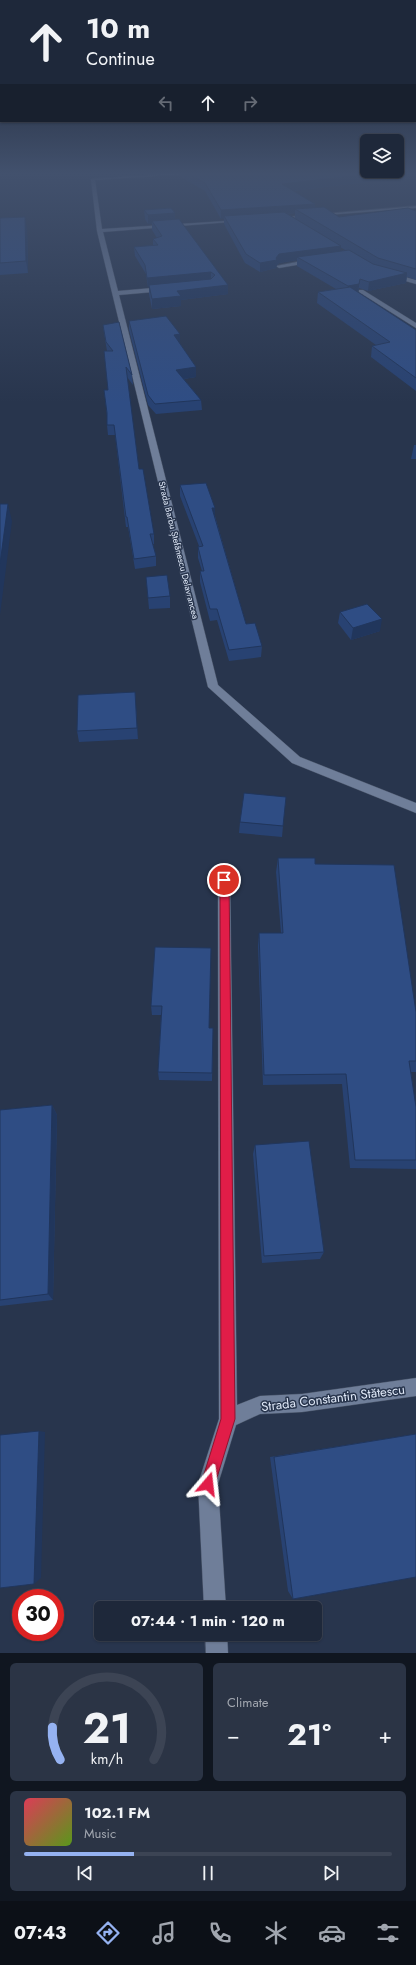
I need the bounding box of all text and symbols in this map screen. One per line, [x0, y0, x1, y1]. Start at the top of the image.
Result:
text: 10 m [86, 8, 150, 49]
icon: ahead [20, 16, 72, 68]
text: Continue [86, 46, 155, 72]
icon: left [155, 92, 177, 114]
icon: ahead [197, 92, 219, 114]
icon: right [239, 92, 261, 114]
map controls [360, 134, 404, 178]
button: layers [360, 134, 404, 178]
street label: Strada Barbu Ștefănescu Delavrancea [156, 480, 202, 620]
pin [207, 863, 241, 897]
icon: arrive [213, 869, 235, 891]
street label: Strada Constantin Stătescu [260, 1380, 406, 1416]
position arrow [187, 1463, 229, 1505]
speed limit sign: 30 [12, 1589, 64, 1641]
text: 07:44 · 1 min · 120 m [131, 1610, 285, 1632]
text: Climate [227, 1693, 268, 1712]
text: 21 [82, 1698, 131, 1759]
text: 21° [287, 1713, 331, 1756]
text: − [227, 1719, 240, 1751]
text: + [378, 1719, 392, 1751]
text: km/h [90, 1749, 123, 1769]
text: 102.1 FM [84, 1802, 150, 1824]
text: Music [84, 1824, 116, 1843]
icon: previous [74, 1862, 96, 1884]
icon: pause [197, 1862, 219, 1884]
icon: next [320, 1862, 342, 1884]
icon: directions [94, 1919, 122, 1947]
icon: music [150, 1919, 178, 1947]
icon: phone [206, 1919, 234, 1947]
icon: climate [262, 1919, 290, 1947]
icon: car [318, 1919, 346, 1947]
icon: filters [374, 1919, 402, 1947]
text: 07:43 [14, 1920, 66, 1946]

